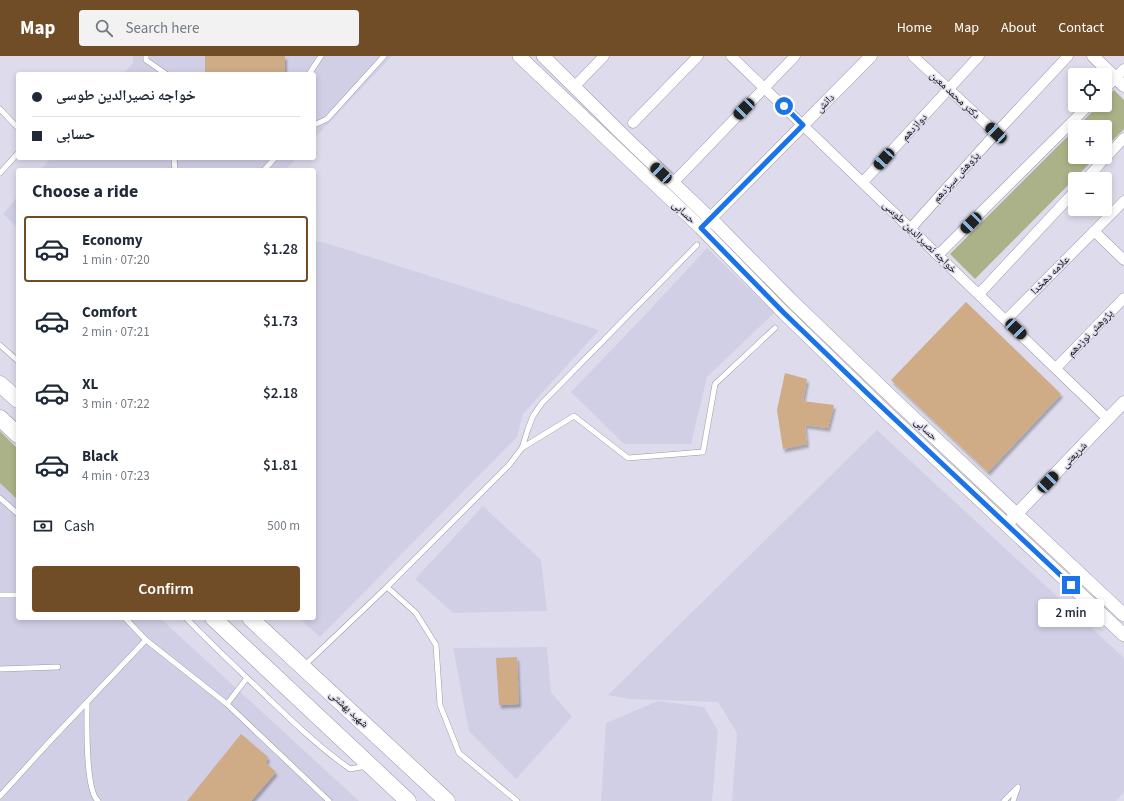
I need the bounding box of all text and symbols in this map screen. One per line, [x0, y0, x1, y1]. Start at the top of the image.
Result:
search box [79, 10, 359, 46]
text: Map [20, 15, 55, 42]
icon: search [93, 17, 115, 39]
text: Search here [125, 18, 199, 39]
text: Home [897, 18, 932, 38]
text: Map [954, 18, 979, 38]
text: About [1001, 18, 1036, 38]
text: Contact [1058, 18, 1104, 38]
street label: دکتر محمد معین [926, 68, 984, 123]
map controls [1068, 68, 1112, 216]
button: locate [1068, 68, 1112, 112]
text: خواجه نصیرالدین طوسی [56, 85, 196, 106]
street label: دانش [812, 90, 838, 116]
car [731, 96, 757, 122]
route start [775, 97, 793, 115]
street label: دوازدهم [898, 110, 931, 144]
car [983, 120, 1009, 146]
button: + [1068, 120, 1112, 164]
text: حسابی [56, 124, 95, 145]
car [872, 146, 896, 172]
street label: پژوهش سیزدهم [929, 148, 983, 206]
car [648, 160, 674, 186]
button: − [1068, 172, 1112, 216]
text: Choose a ride [32, 179, 138, 204]
street label: حسابی [669, 197, 699, 227]
street label: خواجه نصیرالدین طوسی [879, 197, 961, 277]
car [958, 210, 984, 236]
text: Economy [82, 230, 143, 251]
icon: car [34, 231, 70, 267]
text: $1.28 [263, 239, 298, 260]
text: 1 min · 07:20 [82, 251, 150, 269]
street label: علامه دهخدا [1027, 252, 1073, 298]
text: Comfort [82, 302, 137, 323]
icon: car [34, 303, 70, 339]
street label: پژوهش نوزدهم [1064, 306, 1117, 360]
text: $1.73 [263, 311, 298, 332]
car [1003, 316, 1029, 342]
text: 2 min · 07:21 [82, 323, 150, 341]
text: XL [82, 374, 98, 395]
icon: car [34, 375, 70, 411]
text: $2.18 [263, 383, 298, 404]
text: 3 min · 07:22 [82, 395, 150, 413]
street label: حسابی [911, 414, 941, 444]
street label: شریعتی [1058, 438, 1090, 472]
text: Black [82, 446, 119, 467]
icon: car [34, 447, 70, 483]
text: $1.81 [263, 455, 298, 476]
text: 4 min · 07:23 [82, 467, 150, 485]
car [1035, 469, 1061, 495]
icon: cash [32, 515, 54, 537]
text: Cash [64, 516, 95, 537]
text: 500 m [267, 517, 300, 535]
button: Confirm [32, 566, 300, 612]
route end [1062, 576, 1080, 594]
callout: 2 min [1038, 599, 1104, 627]
text: 2 min [1056, 604, 1086, 622]
street label: شهید بهشتی [326, 687, 372, 731]

